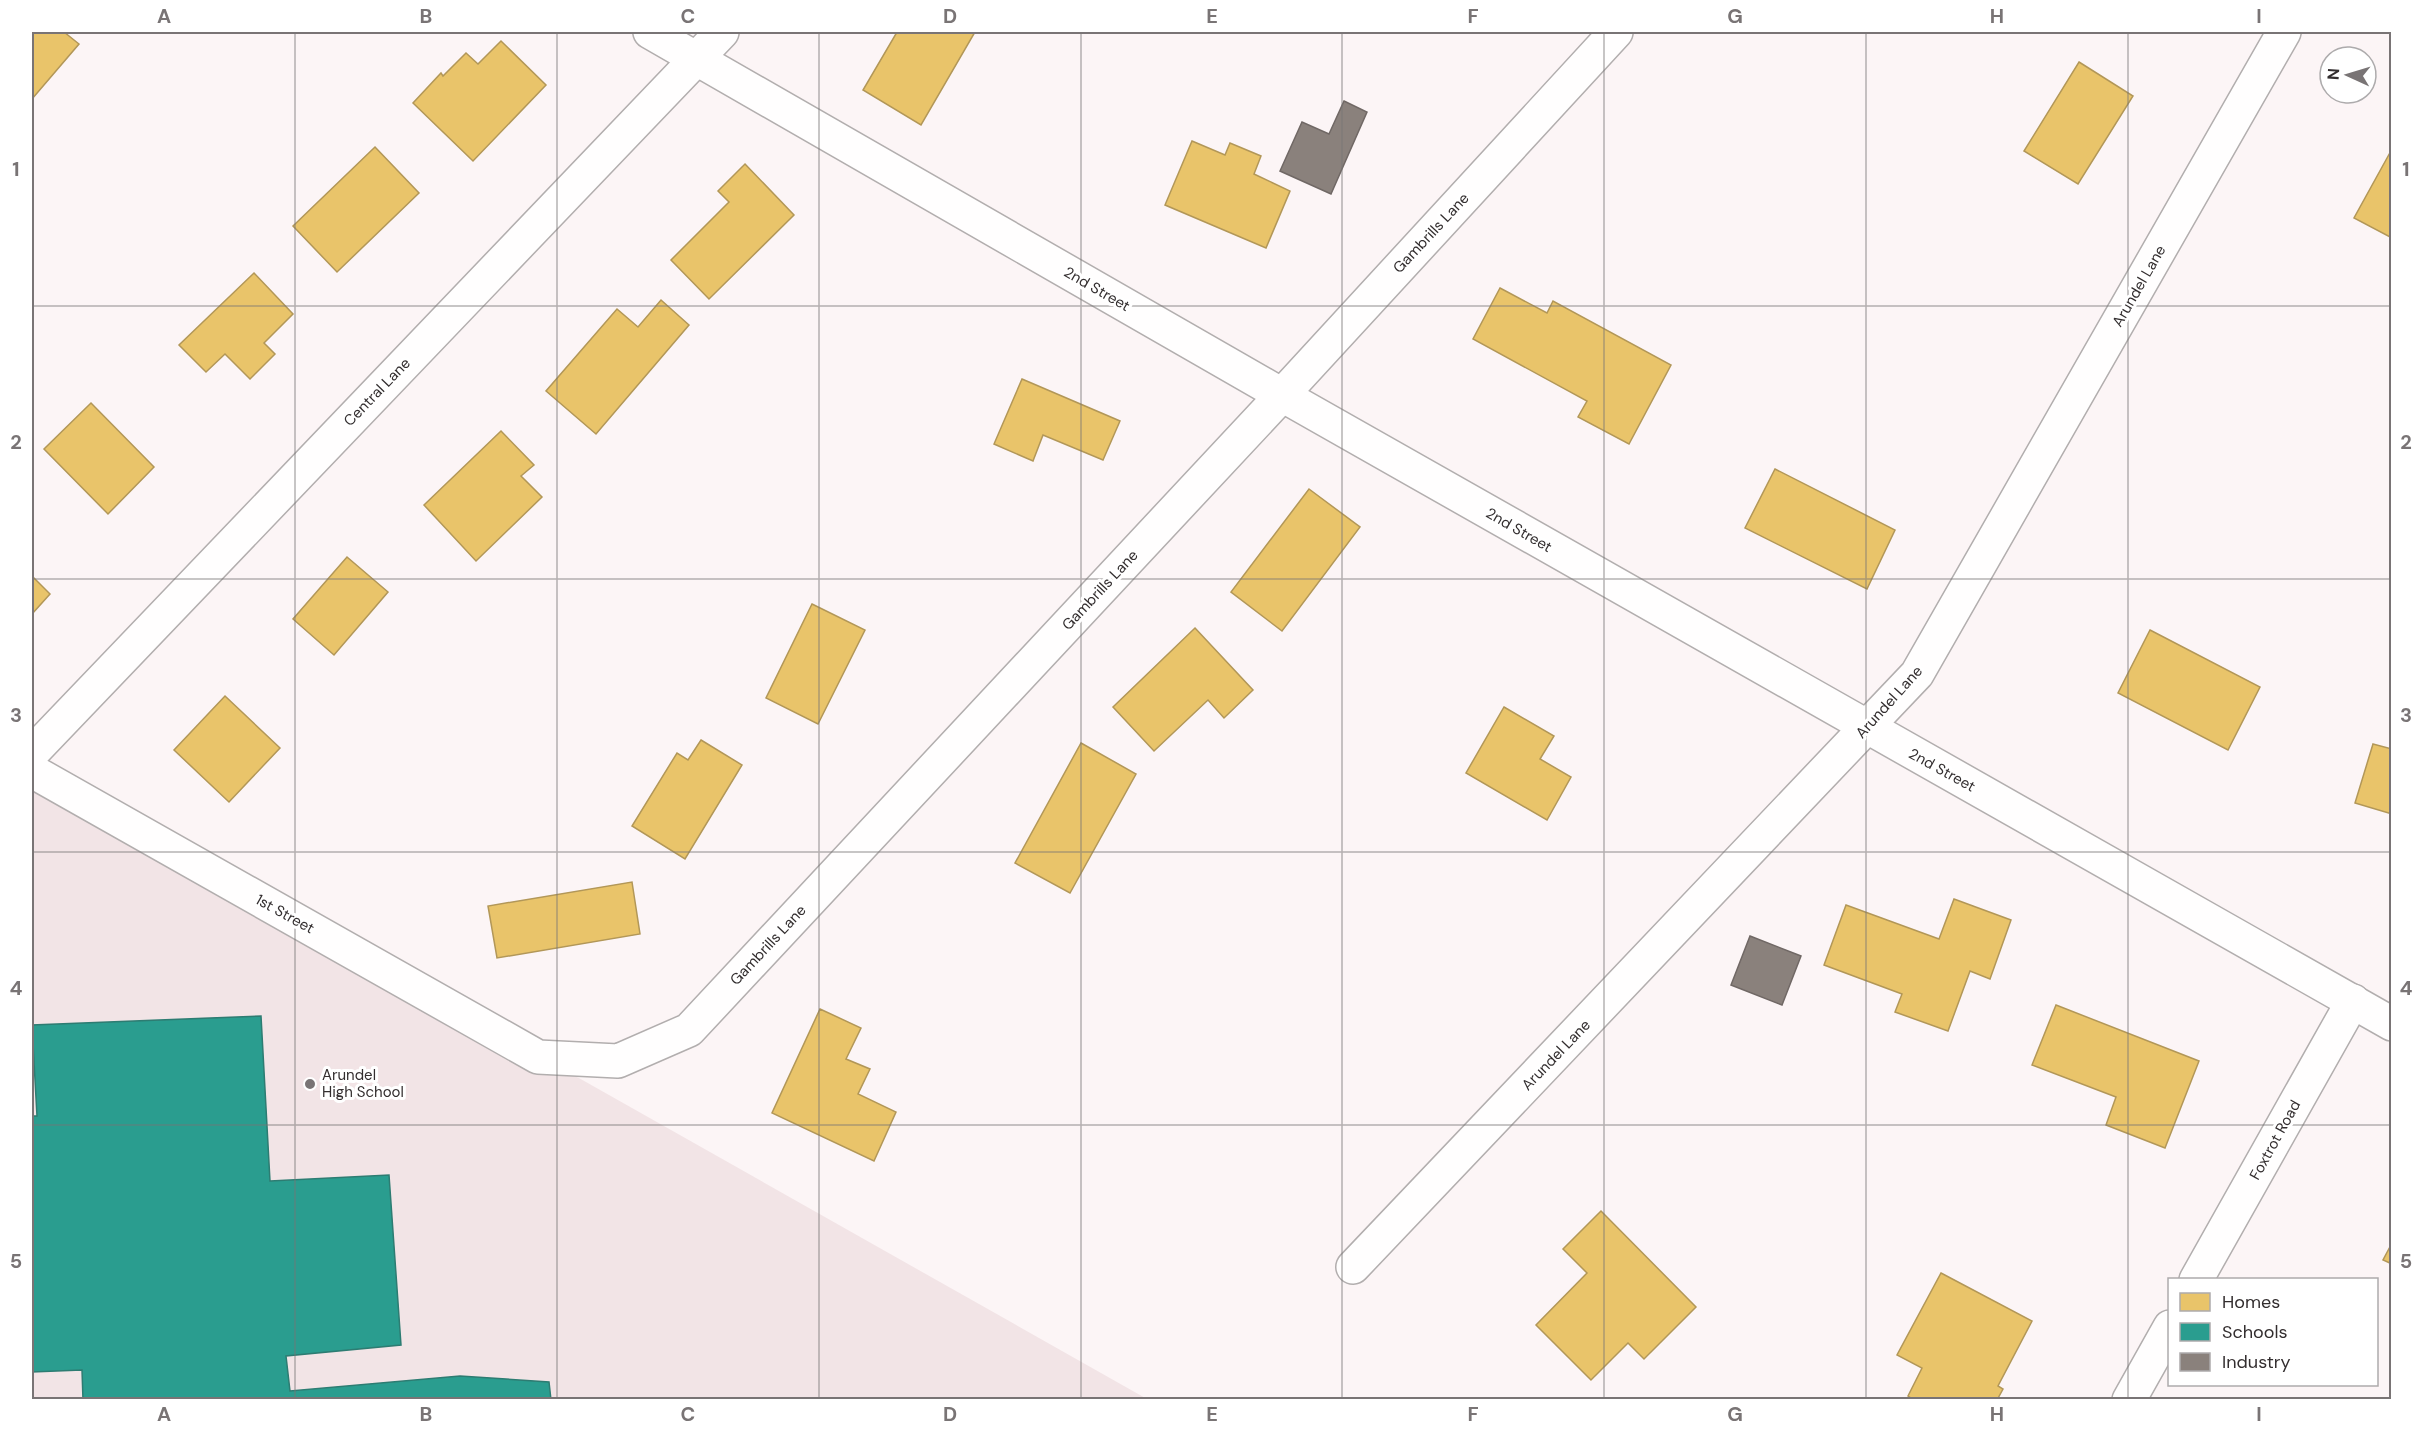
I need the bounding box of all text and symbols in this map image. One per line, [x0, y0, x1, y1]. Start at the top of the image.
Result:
text: A [157, 3, 171, 29]
text: B [420, 3, 432, 29]
text: C [681, 3, 695, 29]
text: D [943, 3, 957, 29]
text: E [1206, 3, 1218, 29]
text: F [1467, 3, 1479, 29]
text: G [1727, 3, 1743, 29]
text: H [1990, 3, 2004, 29]
text: I [2256, 3, 2262, 29]
north arrow [2318, 45, 2378, 105]
text: N [2323, 67, 2344, 81]
text: 1 [12, 156, 20, 182]
text: 1 [2402, 156, 2410, 182]
street label: Gambrills Lane [1389, 189, 1473, 277]
street label: Arundel Lane [2108, 242, 2170, 330]
street label: 2nd Street [1060, 262, 1134, 316]
street label: Central Lane [339, 353, 415, 431]
text: 2 [10, 429, 22, 455]
text: 2 [2400, 429, 2412, 455]
street label: 2nd Street [1482, 503, 1556, 557]
street label: Gambrills Lane [1058, 546, 1142, 634]
street label: Arundel Lane [1851, 661, 1927, 743]
text: 3 [10, 702, 22, 728]
text: 3 [2400, 702, 2412, 728]
street label: 2nd Street [1905, 744, 1979, 797]
street label: 1st Street [252, 890, 318, 938]
street label: Gambrills Lane [726, 901, 810, 989]
text: 4 [10, 975, 23, 1001]
text: 4 [2400, 975, 2413, 1001]
street label: Arundel Lane [1517, 1015, 1595, 1095]
place label: Arundel High School [322, 1065, 404, 1102]
marker: Arundel High School [303, 1077, 317, 1091]
street label: Foxtrot Road [2245, 1097, 2305, 1183]
text: 5 [10, 1248, 22, 1274]
text: 5 [2400, 1248, 2412, 1274]
legend [2168, 1278, 2378, 1386]
text: Homes [2222, 1290, 2280, 1314]
text: Schools [2222, 1320, 2287, 1344]
text: Industry [2222, 1350, 2291, 1374]
text: A [157, 1401, 171, 1427]
text: B [420, 1401, 432, 1427]
text: C [681, 1401, 695, 1427]
text: D [943, 1401, 957, 1427]
text: E [1206, 1401, 1218, 1427]
text: F [1467, 1401, 1479, 1427]
text: G [1727, 1401, 1743, 1427]
text: H [1990, 1401, 2004, 1427]
text: I [2256, 1401, 2262, 1427]

